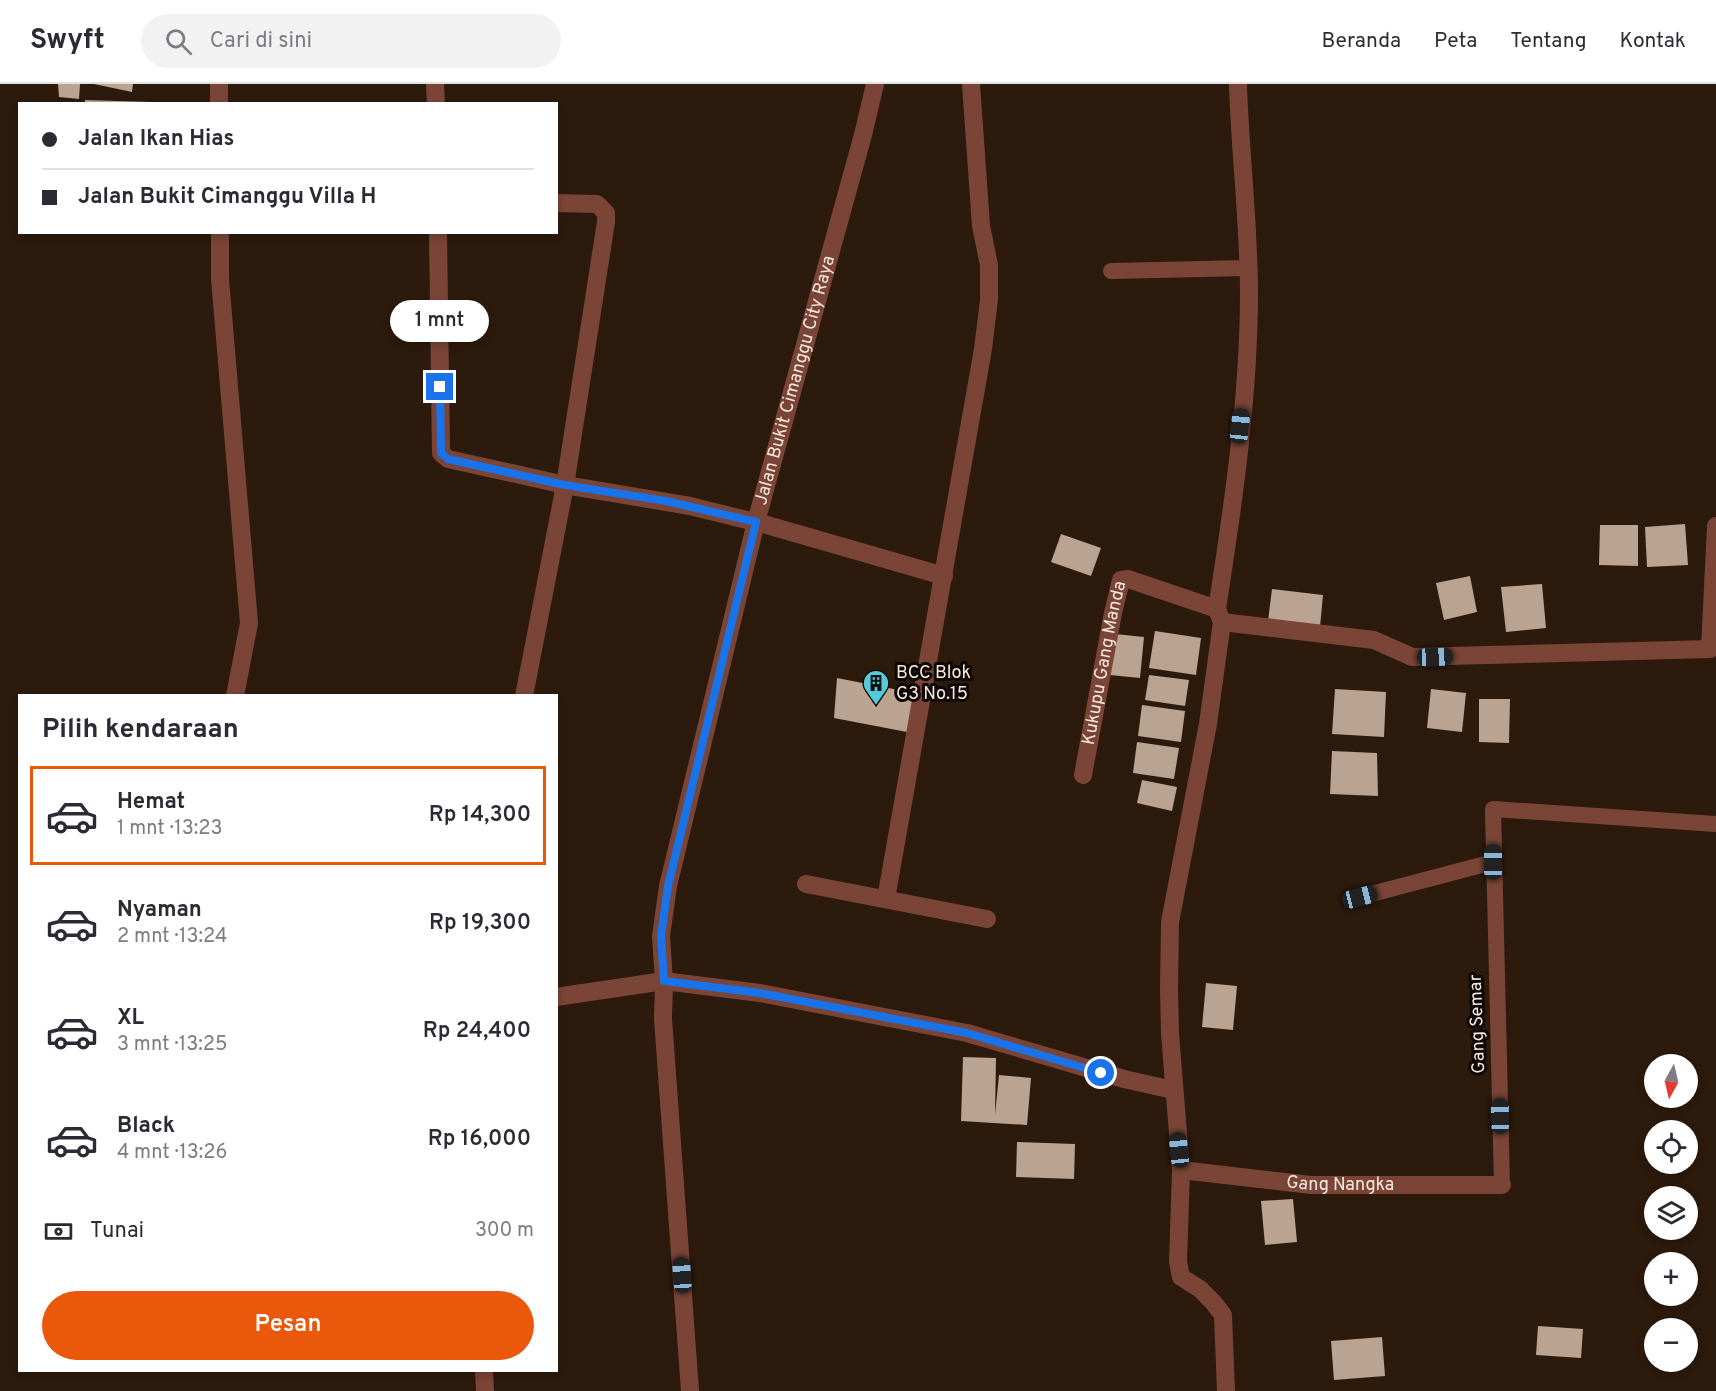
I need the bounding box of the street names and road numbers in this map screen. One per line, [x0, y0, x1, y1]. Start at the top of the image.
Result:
street label: Jalan Bukit Cimanggu City Raya [750, 253, 841, 508]
street label: Kukupu Gang Manda [1077, 579, 1132, 747]
street label: Gang Semar [1465, 974, 1491, 1074]
street label: Gang Nangka [1285, 1171, 1394, 1197]

